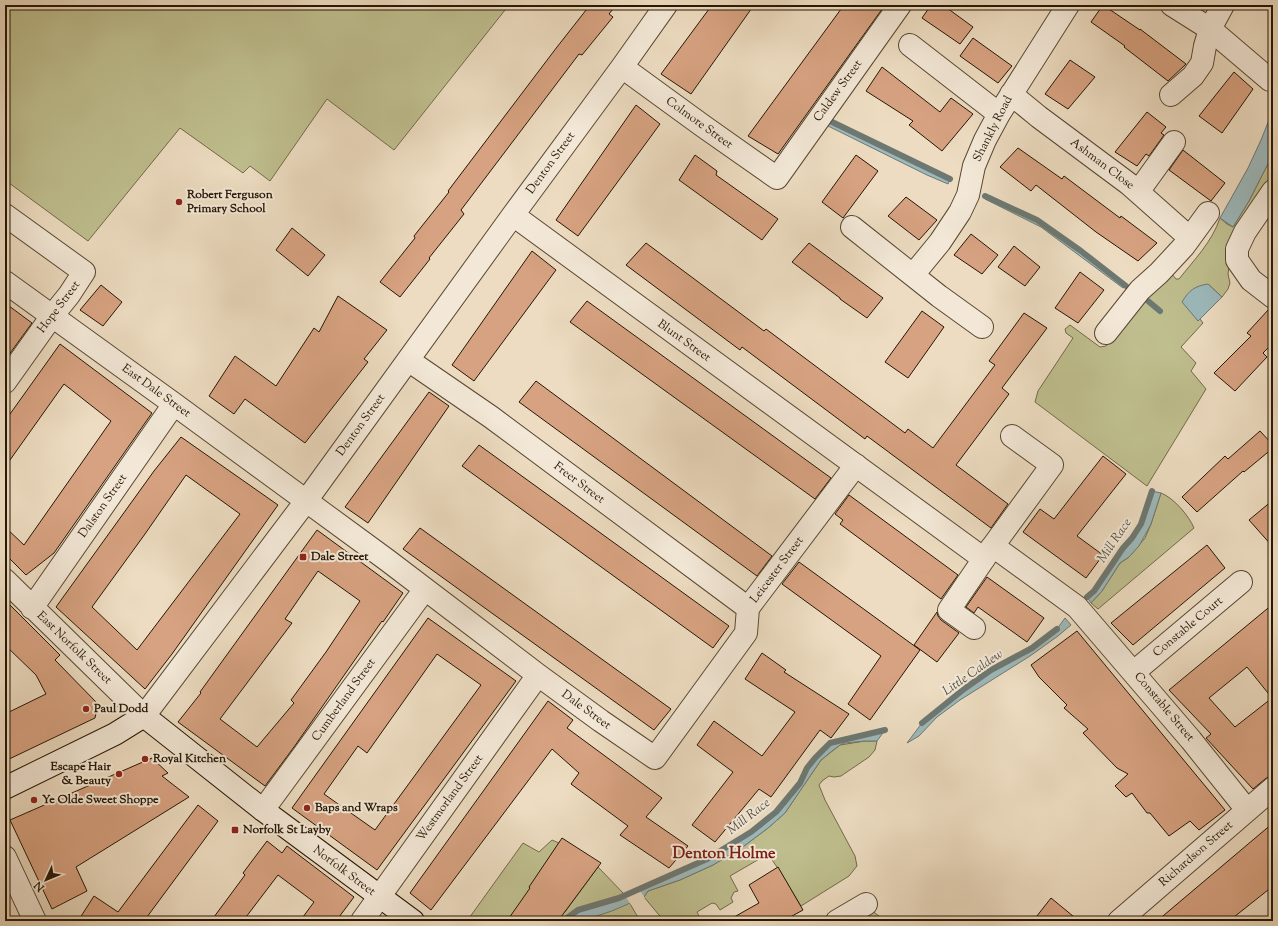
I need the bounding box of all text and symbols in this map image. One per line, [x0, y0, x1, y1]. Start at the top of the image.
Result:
street label: Caldew Street [809, 56, 867, 126]
street label: Colmore Street [662, 92, 736, 154]
street label: Shankly Road [969, 93, 1017, 165]
street label: Denton Street [522, 128, 580, 198]
street label: Ashman Close [1066, 134, 1138, 194]
place label: Robert Ferguson Primary School [186, 186, 274, 218]
marker: Robert Ferguson Primary School [174, 197, 184, 207]
street label: Hope Street [33, 277, 85, 337]
street label: Blunt Street [654, 315, 714, 367]
street label: East Dale Street [118, 360, 194, 422]
street label: Denton Street [332, 390, 390, 460]
street label: Freer Street [550, 458, 608, 508]
street label: Dalston Street [74, 470, 132, 542]
water label: Mill Race [1094, 515, 1136, 567]
street label: Leicester Street [746, 533, 808, 607]
place label: Dale Street [310, 548, 369, 566]
marker: Dale Street [298, 552, 308, 562]
street label: Constable Court [1149, 592, 1227, 662]
street label: East Norfolk Street [32, 607, 116, 689]
water label: Little Caldew [939, 645, 1007, 700]
street label: Cumberland Street [308, 655, 380, 745]
street label: Constable Street [1129, 668, 1199, 746]
street label: Dale Street [557, 686, 615, 734]
place label: Paul Dodd [93, 700, 149, 718]
marker: Paul Dodd [81, 704, 91, 714]
place label: Royal Kitchen [152, 750, 227, 768]
street label: Westmorland Street [412, 751, 488, 845]
marker: Royal Kitchen [140, 754, 150, 764]
place label: Escape Hair & Beauty [50, 758, 111, 790]
marker: Escape Hair & Beauty [114, 769, 124, 779]
place label: Ye Olde Sweet Shoppe [41, 791, 159, 809]
water label: Mill Race [724, 794, 774, 840]
marker: Ye Olde Sweet Shoppe [29, 795, 39, 805]
place label: Baps and Wraps [314, 799, 398, 817]
marker: Baps and Wraps [302, 803, 312, 813]
street label: Richardson Street [1155, 817, 1237, 891]
place label: Norfolk St Layby [242, 821, 331, 839]
marker: Norfolk St Layby [230, 825, 240, 835]
street label: Norfolk Street [309, 841, 379, 901]
district label: Denton Holme [673, 843, 776, 866]
north arrow [26, 860, 66, 900]
text: N [31, 877, 49, 896]

